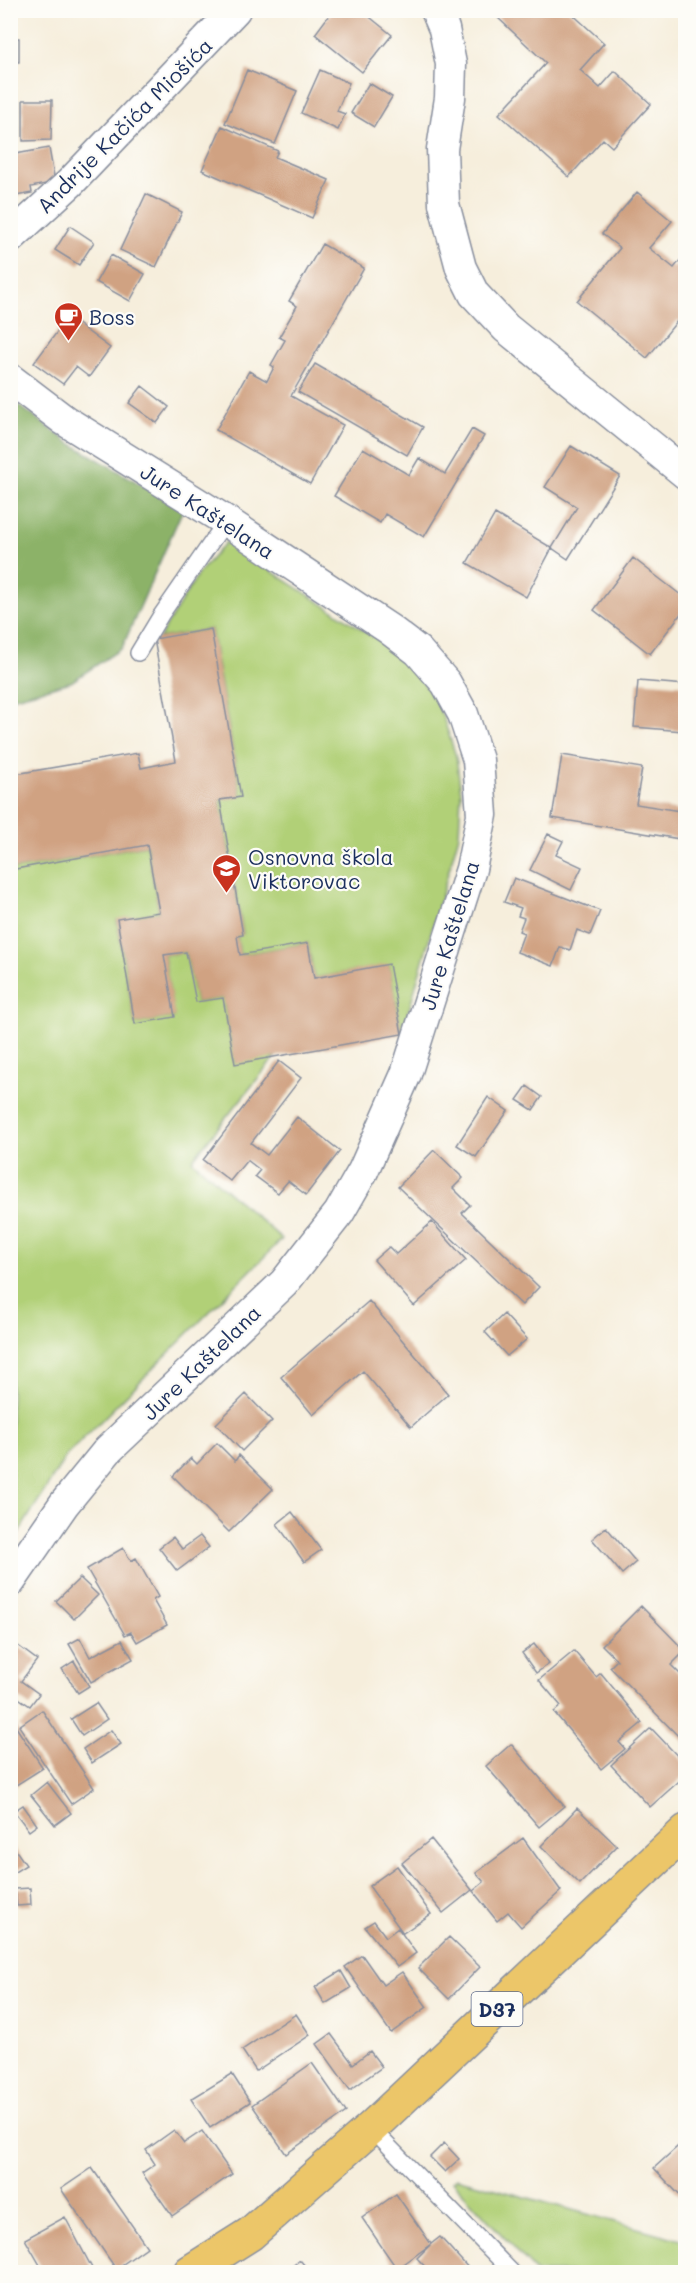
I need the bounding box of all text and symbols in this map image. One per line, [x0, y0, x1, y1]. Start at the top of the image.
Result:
street label: Andrije Kačića Miošića [30, 31, 218, 219]
cafe icon: Boss [52, 300, 84, 342]
place label: Boss [89, 303, 135, 330]
street label: Jure Kaštelana [136, 458, 280, 564]
place label: Osnovna škola Viktorovac [248, 843, 394, 894]
school or university icon: Osnovna škola Viktorovac [211, 852, 243, 894]
street label: Jure Kaštelana [413, 857, 485, 1013]
street label: Jure Kaštelana [136, 1299, 266, 1425]
road number: D37 [472, 1992, 522, 2026]

